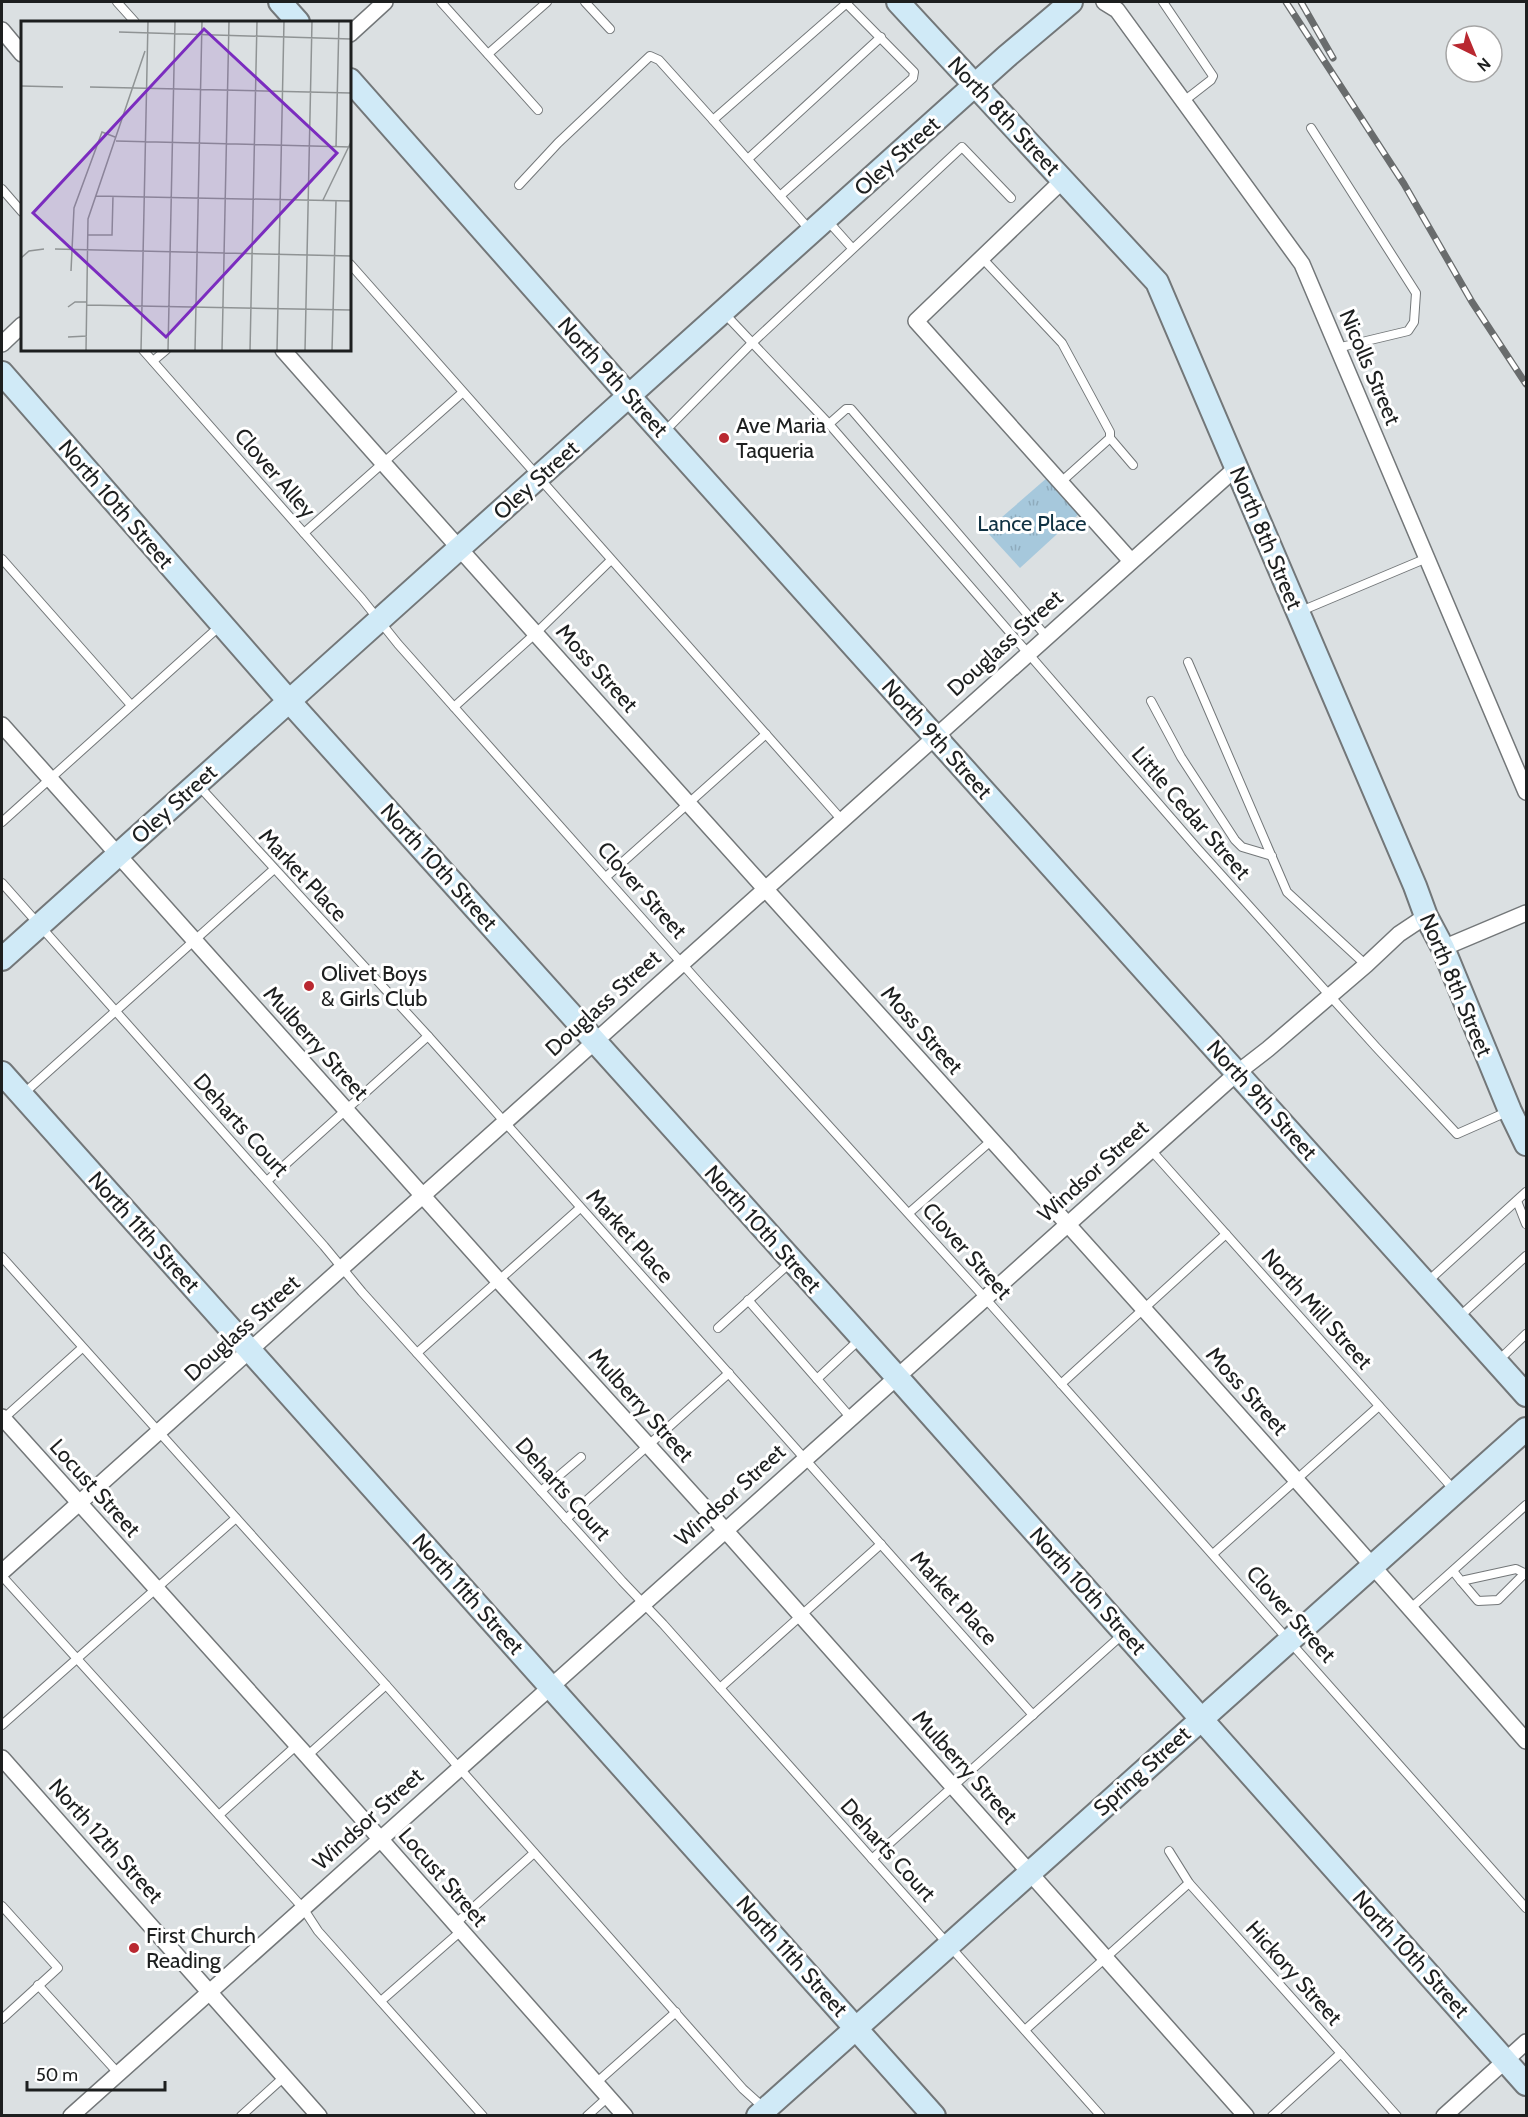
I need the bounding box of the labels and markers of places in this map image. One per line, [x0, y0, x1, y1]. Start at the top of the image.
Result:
place label: Ave Maria Taqueria [736, 412, 827, 464]
marker: Ave Maria Taqueria [717, 431, 731, 445]
place label: Olivet Boys & Girls Club [321, 960, 427, 1012]
marker: Olivet Boys & Girls Club [302, 979, 316, 993]
place label: First Church Reading [146, 1922, 256, 1974]
marker: First Church Reading [127, 1941, 141, 1955]

